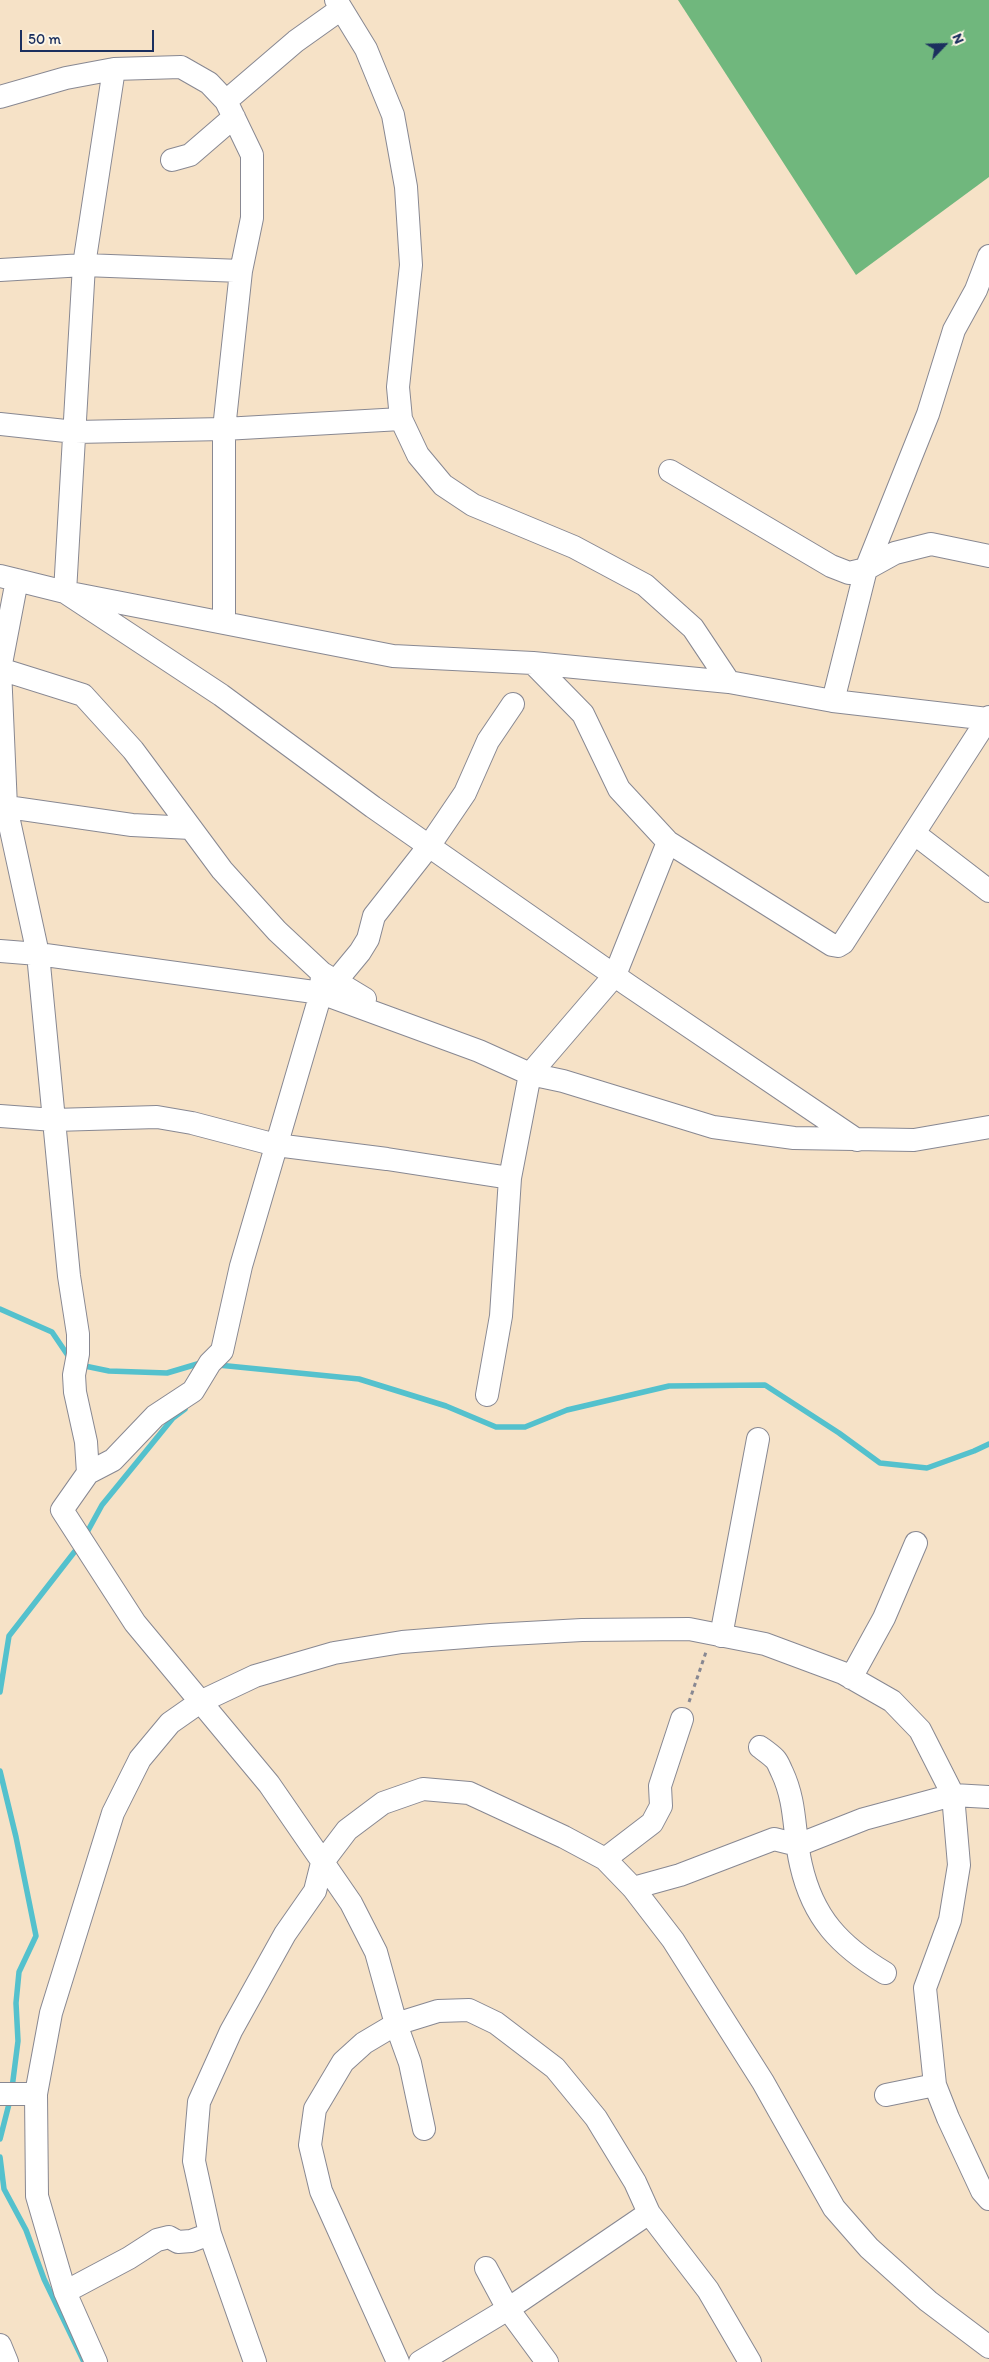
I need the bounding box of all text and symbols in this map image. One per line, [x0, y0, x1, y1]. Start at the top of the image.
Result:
scale bar [22, 20, 156, 52]
north arrow [919, 20, 969, 70]
text: 50 m [28, 30, 61, 48]
text: N [948, 31, 968, 46]

